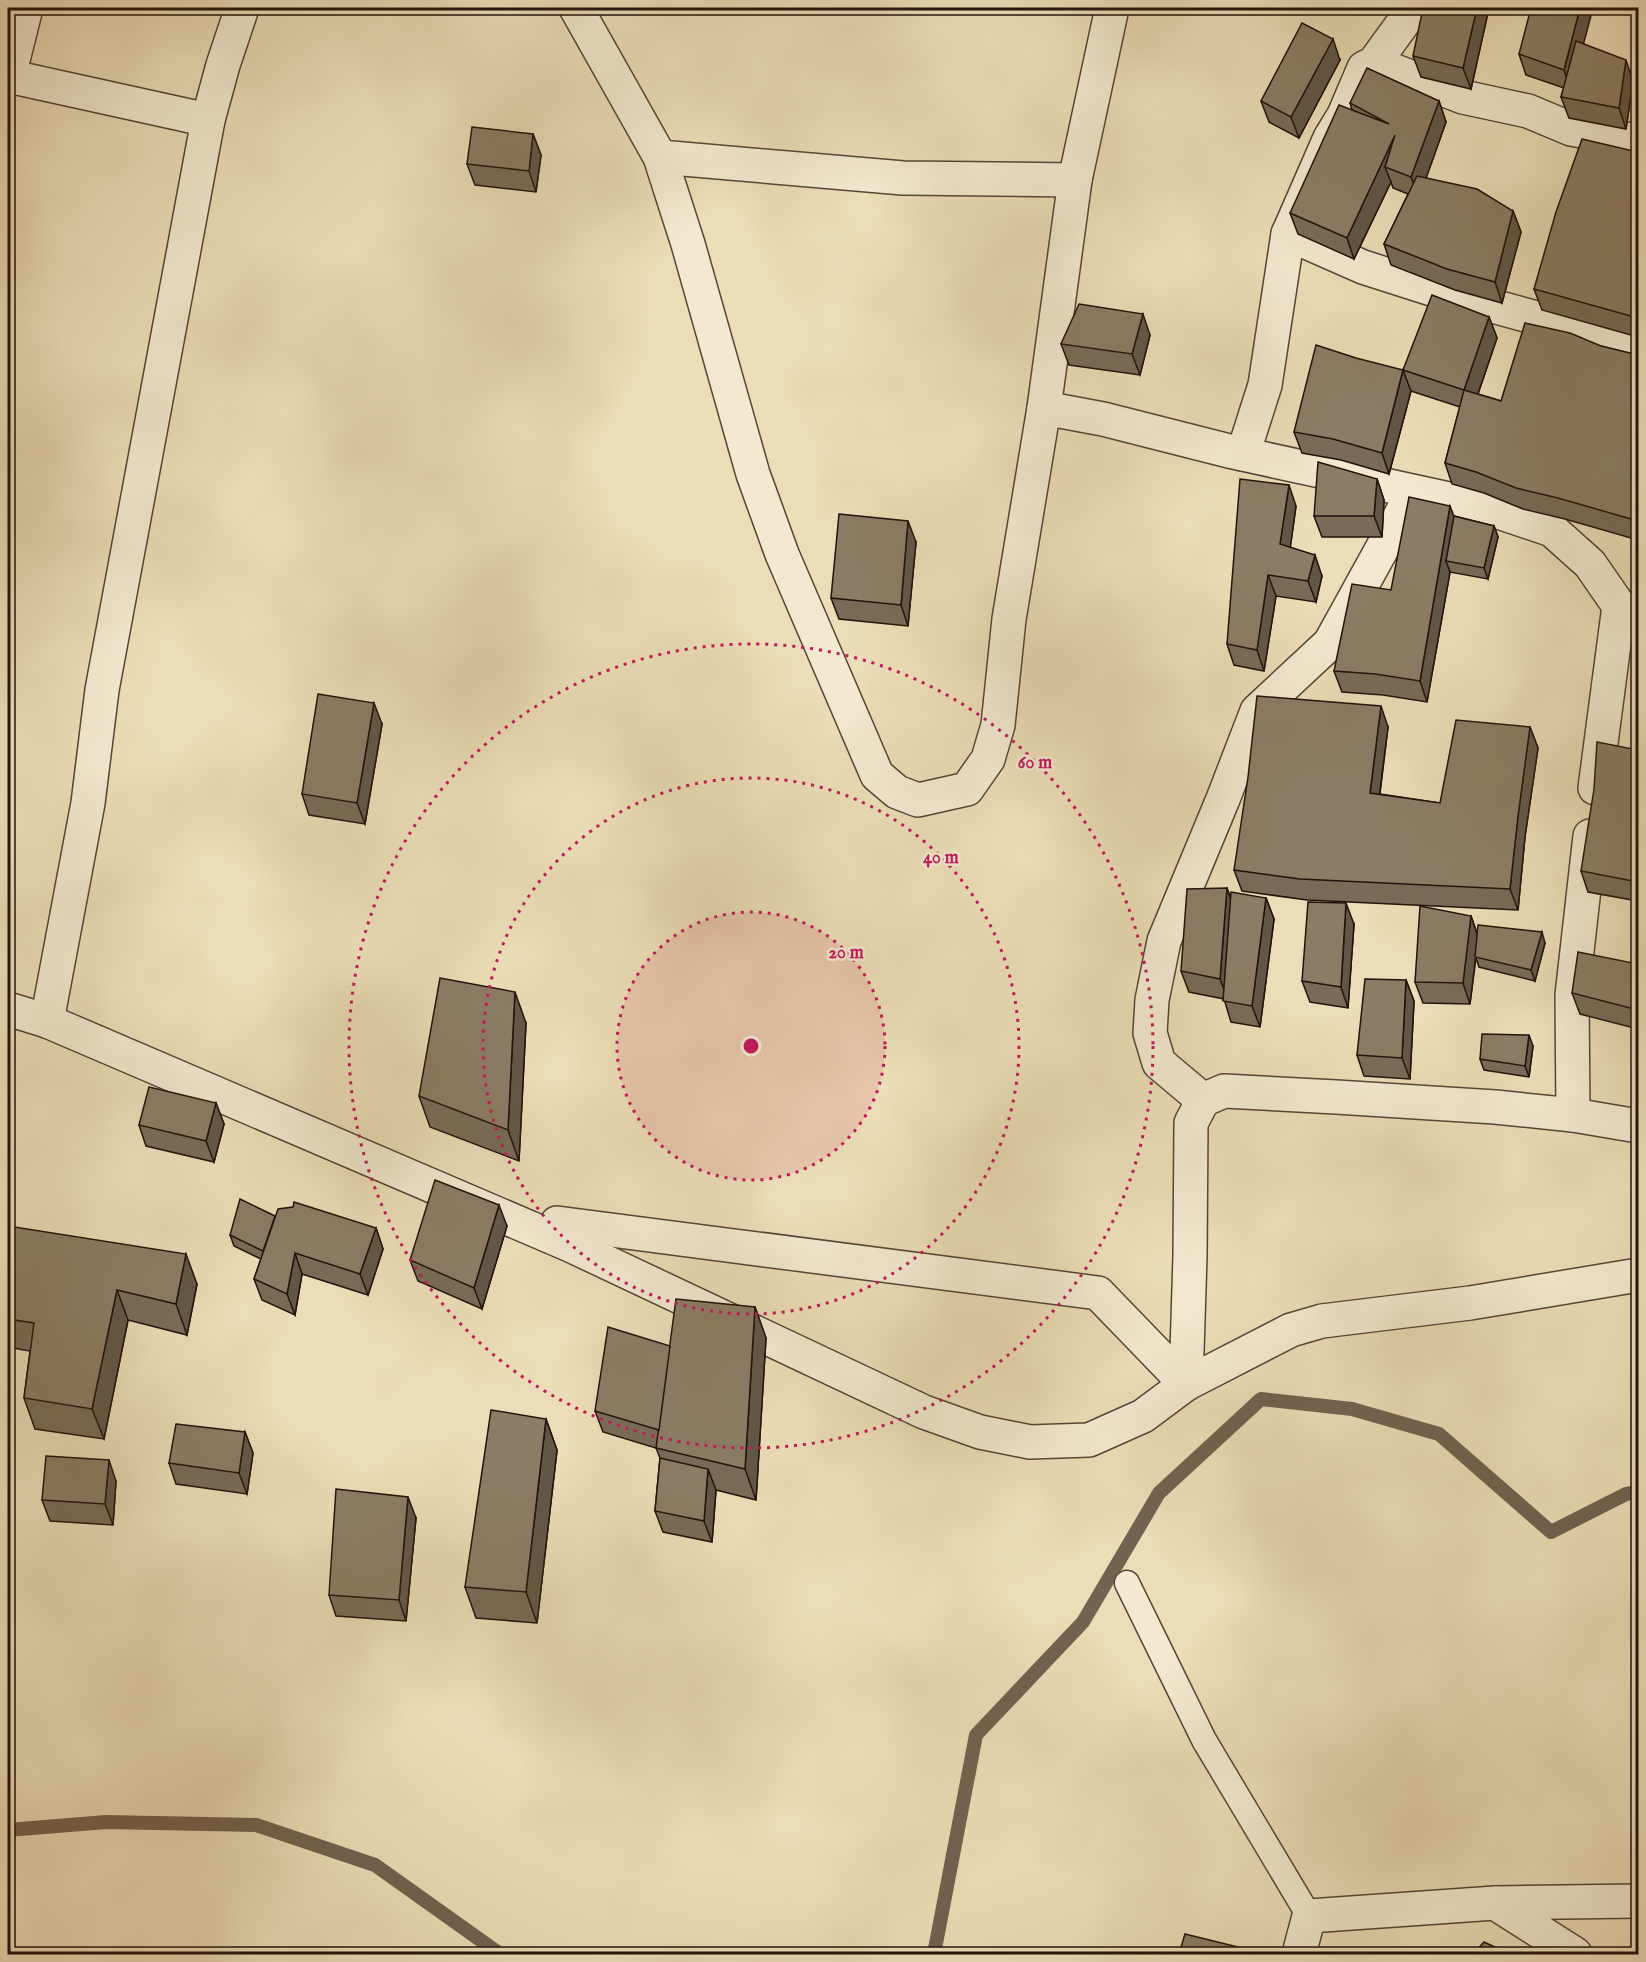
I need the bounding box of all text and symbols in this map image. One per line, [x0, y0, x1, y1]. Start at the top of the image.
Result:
text: 60 m [1018, 752, 1052, 775]
text: 40 m [923, 847, 959, 870]
text: 20 m [828, 942, 864, 965]
centre of rings [741, 1036, 761, 1056]

